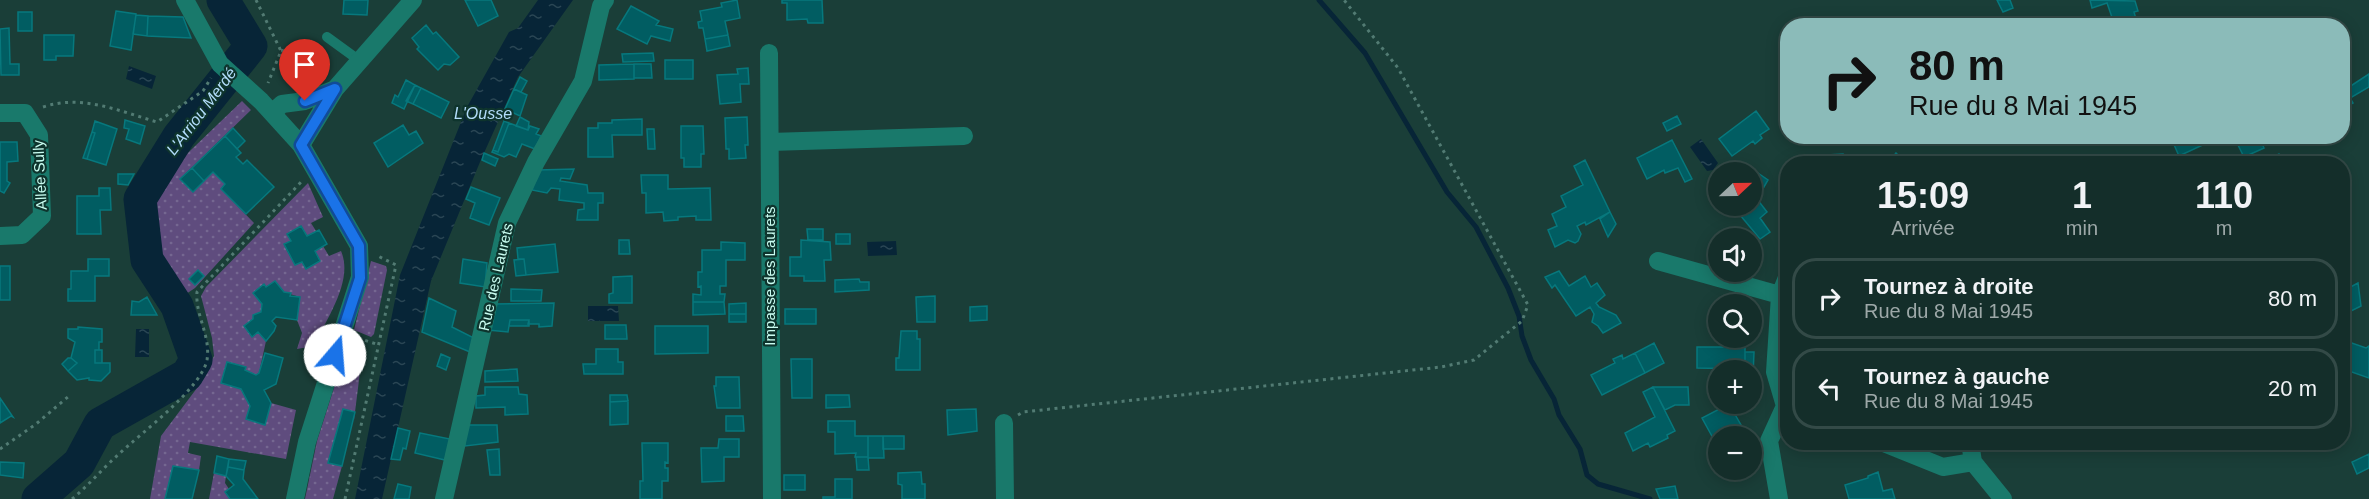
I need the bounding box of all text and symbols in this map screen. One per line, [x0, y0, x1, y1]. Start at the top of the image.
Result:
pin [279, 39, 330, 101]
icon: right [1810, 42, 1888, 120]
text: 80 m [1909, 42, 2005, 89]
icon: arrive [288, 48, 321, 81]
water label: L'Arriou Merdé [163, 64, 240, 158]
text: Rue du 8 Mai 1945 [1909, 91, 2137, 121]
water label: L'Ousse [454, 105, 512, 122]
street label: Allée Sully [29, 139, 50, 210]
north arrow [1708, 162, 1762, 216]
map controls [1708, 162, 1762, 480]
text: 15:09 [1877, 175, 1969, 216]
text: 1 [2072, 175, 2092, 216]
text: 110 [2195, 175, 2253, 216]
street label: Impasse des Laurets [761, 206, 778, 346]
text: Arrivée [1891, 217, 1955, 239]
text: min [2066, 217, 2098, 239]
text: m [2216, 217, 2232, 239]
street label: Rue des Laurets [475, 221, 516, 332]
button: sound [1708, 228, 1762, 282]
text: Tournez à droite [1864, 274, 2034, 299]
icon: right [1813, 282, 1846, 315]
text: 80 m [2268, 286, 2317, 311]
button: search [1708, 294, 1762, 348]
text: Rue du 8 Mai 1945 [1864, 300, 2033, 322]
position arrow [303, 323, 367, 387]
button: + [1708, 360, 1762, 414]
text: Tournez à gauche [1864, 364, 2049, 389]
icon: left [1813, 372, 1846, 405]
text: 20 m [2268, 376, 2317, 401]
text: Rue du 8 Mai 1945 [1864, 390, 2033, 412]
button: − [1708, 426, 1762, 480]

